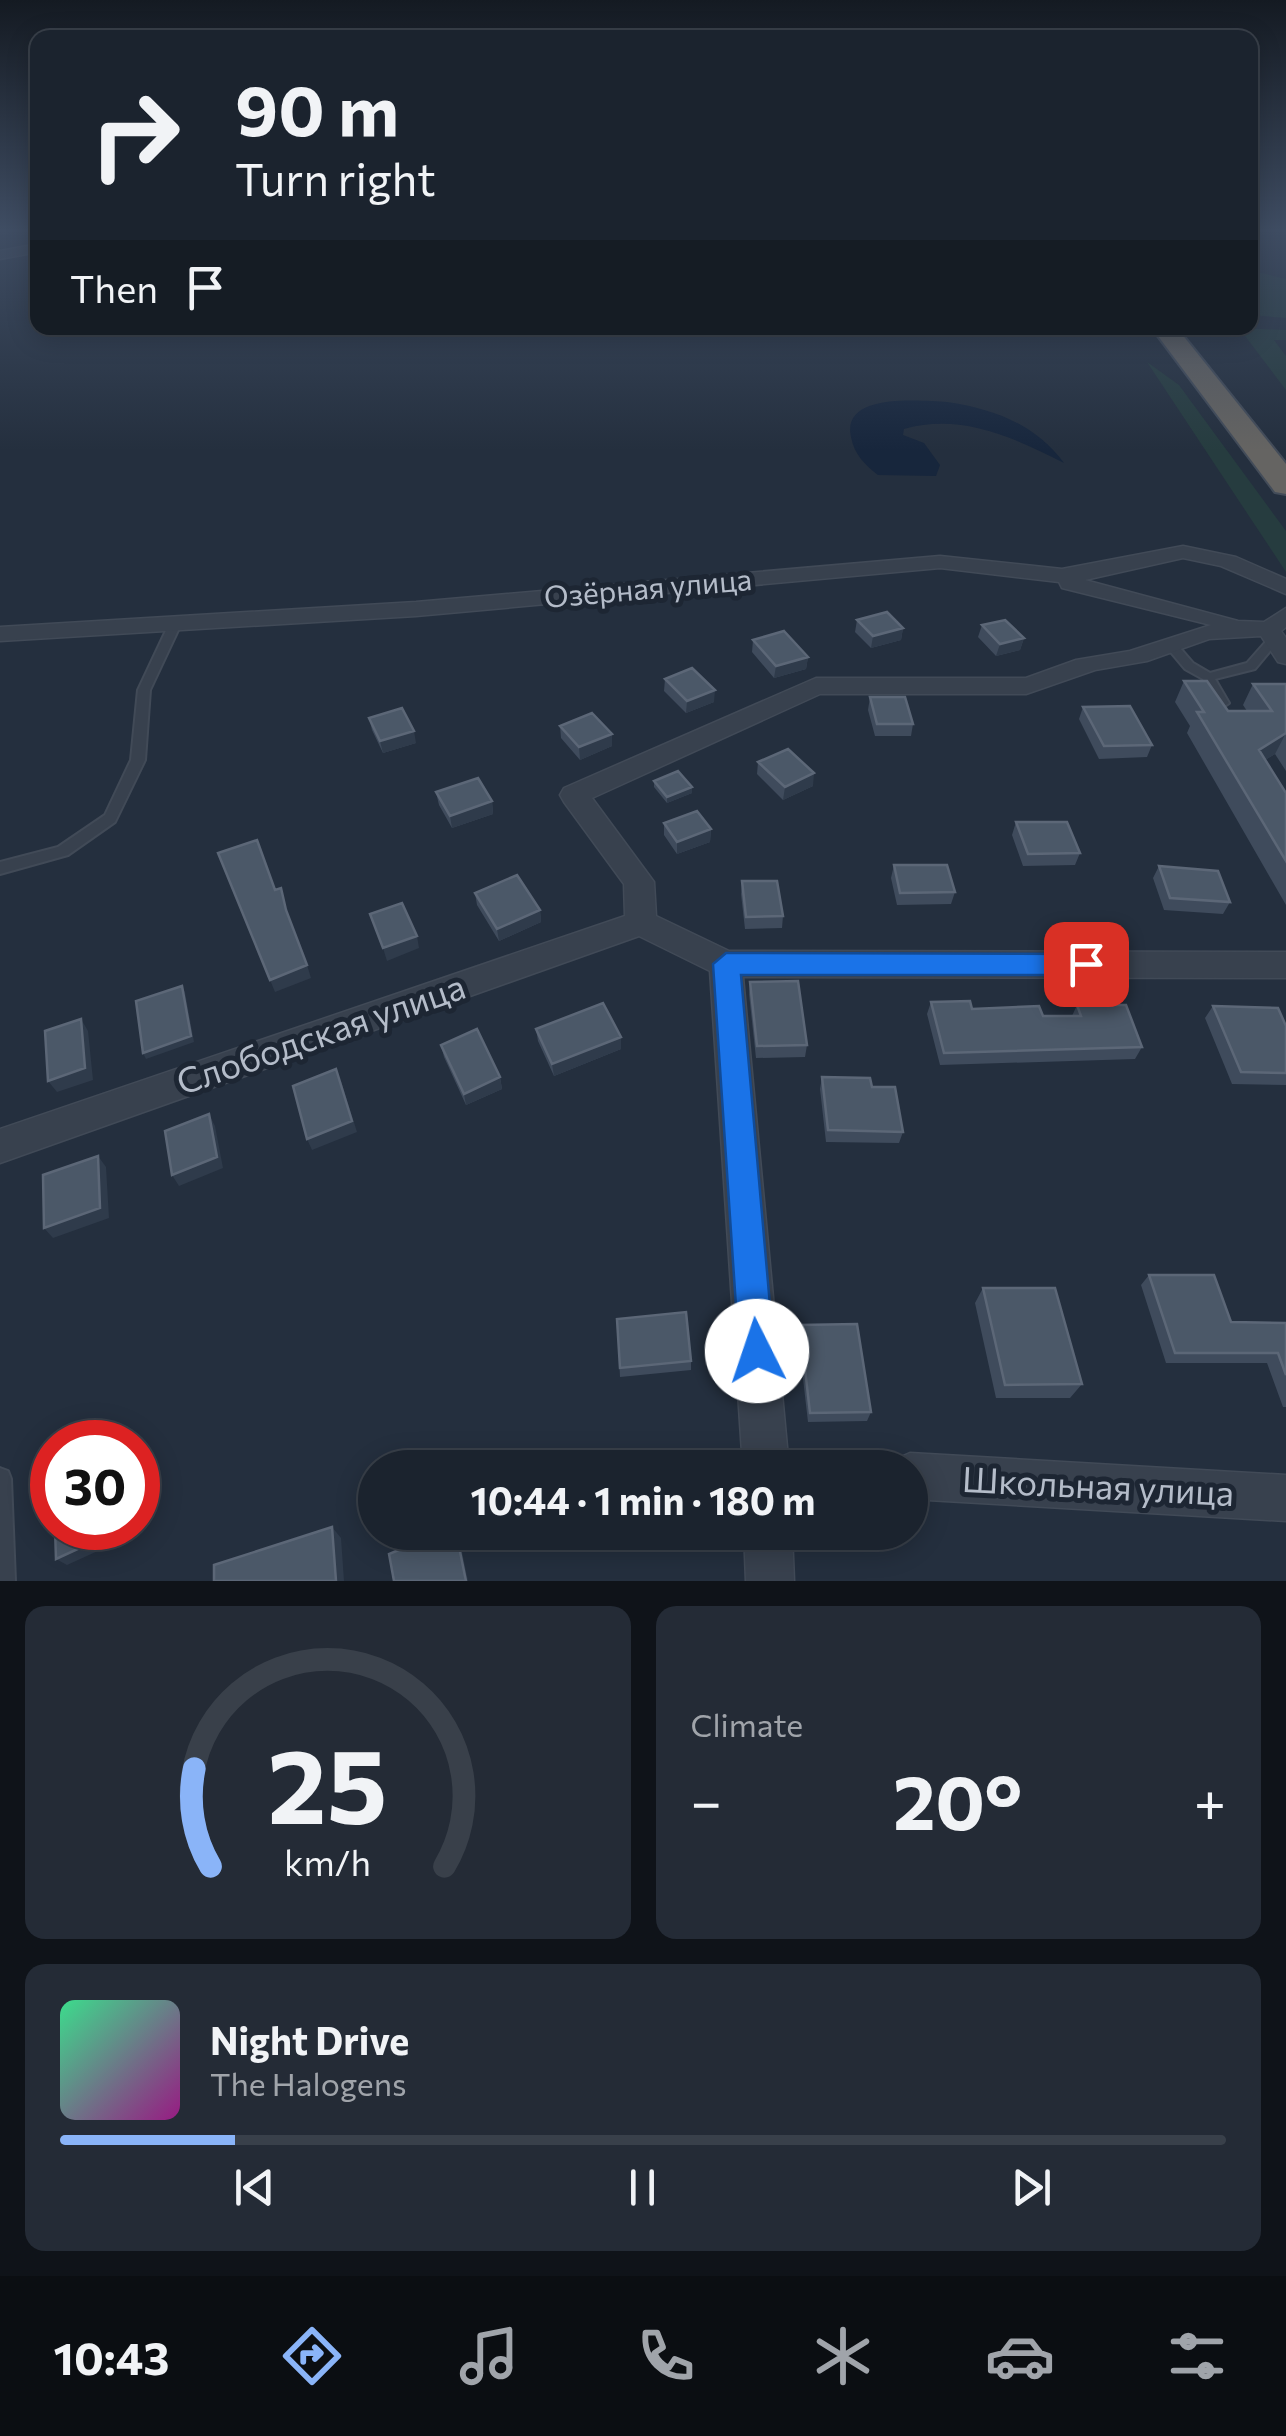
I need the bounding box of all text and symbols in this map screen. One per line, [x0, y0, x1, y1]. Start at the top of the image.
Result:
text: 90 m [235, 65, 399, 150]
icon: right [70, 70, 200, 200]
text: Turn right [235, 150, 436, 205]
icon: arrive [178, 260, 233, 315]
text: Then [70, 264, 158, 311]
street label: Озёрная улица [542, 559, 753, 614]
pin [1044, 922, 1129, 1007]
icon: arrive [1059, 937, 1114, 992]
street label: Слободская улица [170, 963, 470, 1102]
position arrow [705, 1299, 809, 1403]
speed limit sign: 30 [30, 1420, 160, 1550]
street label: Школьная улица [961, 1456, 1235, 1513]
text: 10:44 · 1 min · 180 m [471, 1476, 815, 1523]
text: Climate [691, 1704, 803, 1744]
text: 25 [268, 1718, 388, 1845]
text: 20° [893, 1754, 1022, 1845]
text: − [691, 1766, 722, 1833]
text: + [1194, 1766, 1226, 1833]
text: km/h [284, 1840, 371, 1883]
text: Night Drive [210, 2016, 409, 2063]
text: The Halogens [210, 2063, 407, 2103]
icon: previous [227, 2160, 282, 2215]
icon: pause [615, 2160, 670, 2215]
icon: next [1004, 2160, 1059, 2215]
icon: directions [277, 2321, 347, 2391]
icon: music [454, 2321, 524, 2391]
icon: phone [631, 2321, 701, 2391]
icon: climate [808, 2321, 878, 2391]
icon: car [985, 2321, 1055, 2391]
icon: filters [1162, 2321, 1232, 2391]
text: 10:43 [54, 2329, 170, 2384]

